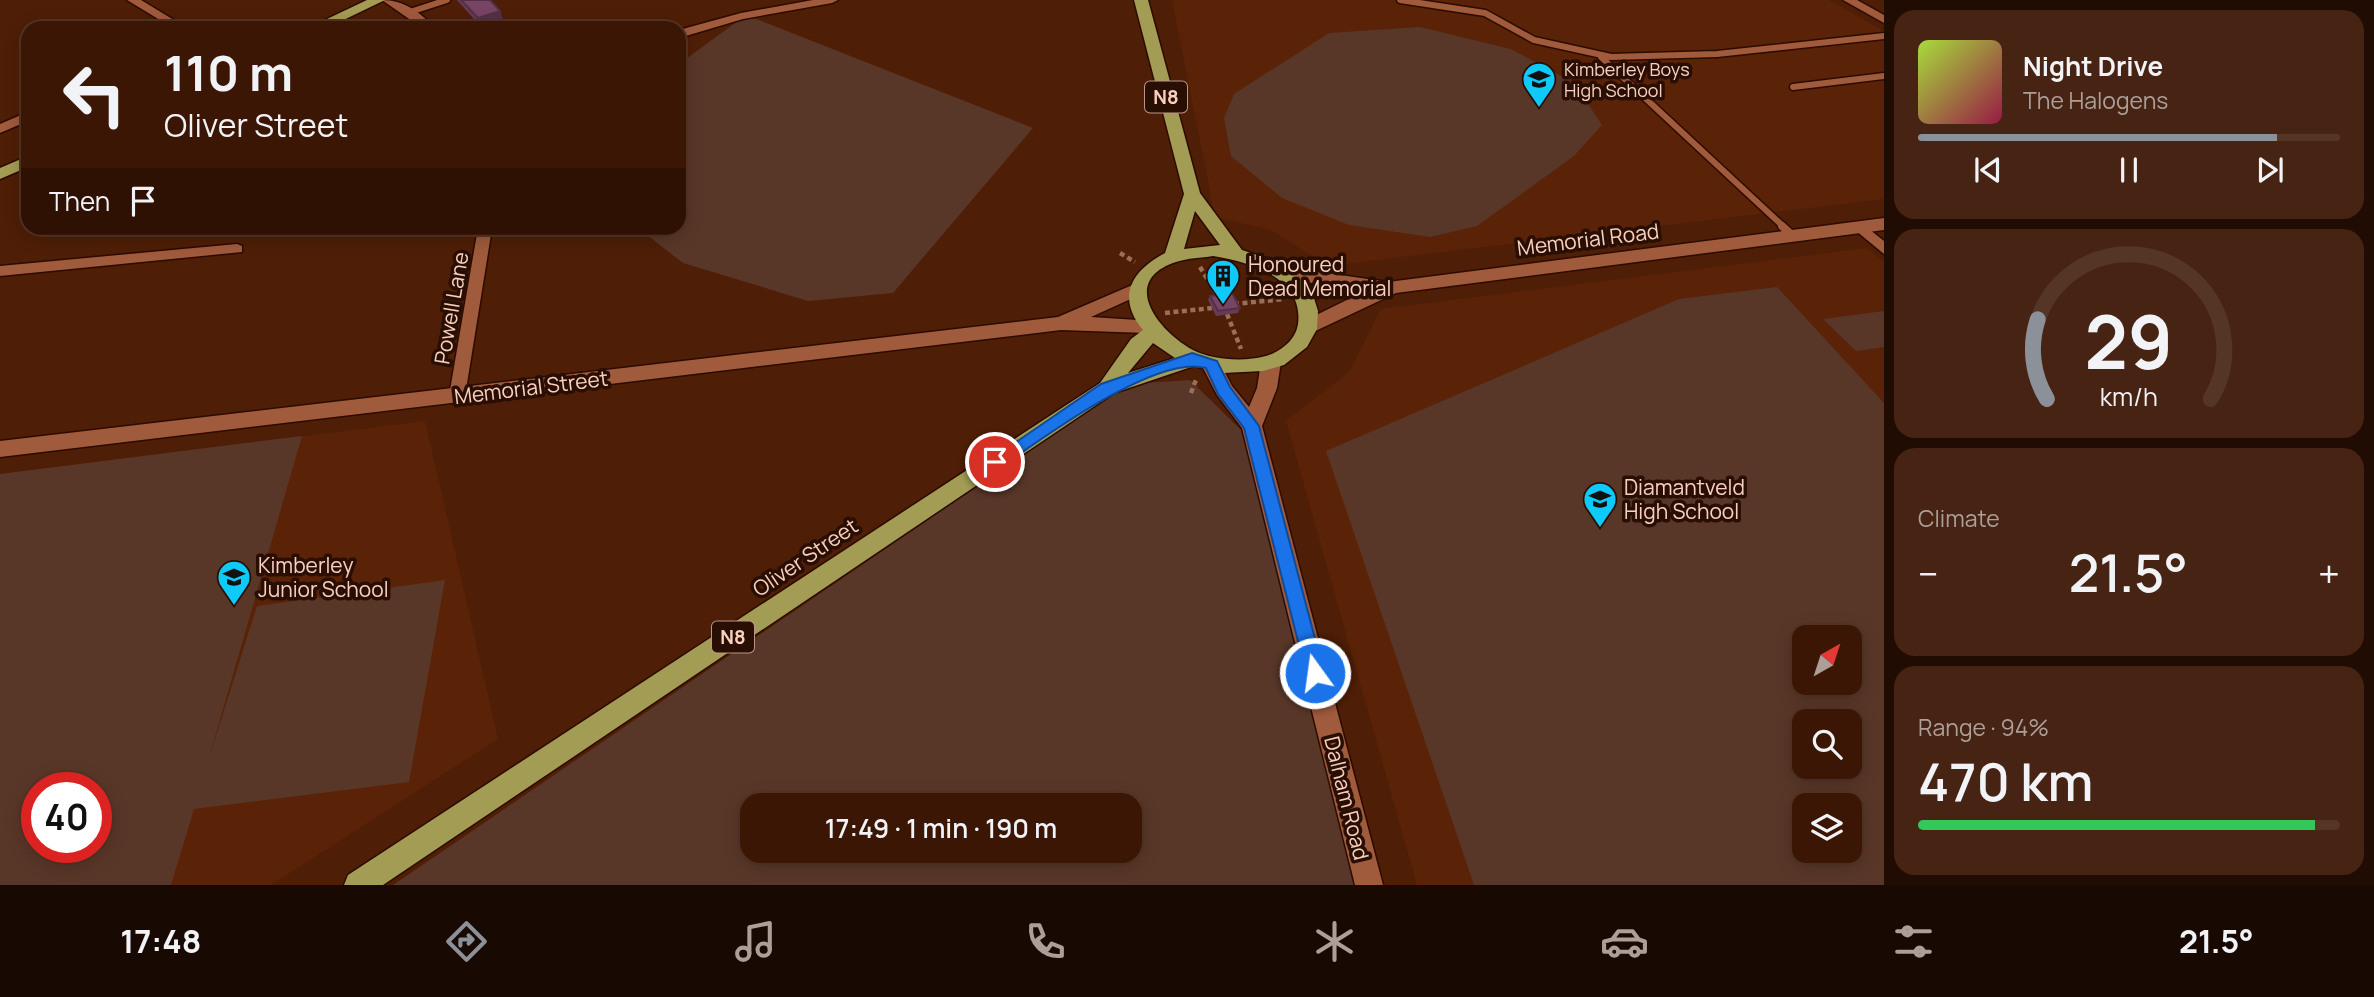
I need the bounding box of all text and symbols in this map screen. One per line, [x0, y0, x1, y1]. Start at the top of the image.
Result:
text: 110 m [164, 39, 293, 106]
text: Night Drive [2023, 48, 2163, 84]
icon: left [49, 49, 140, 140]
place label: Kimberley Boys High School [1564, 57, 1690, 102]
school or university icon: Kimberley Boys High School [1520, 60, 1558, 109]
road number: N8 [1145, 82, 1187, 113]
text: The Halogens [2023, 84, 2168, 116]
text: Oliver Street [164, 103, 348, 147]
icon: previous [1969, 151, 2007, 189]
icon: pause [2110, 151, 2148, 189]
icon: next [2251, 151, 2289, 189]
icon: arrive [124, 182, 162, 220]
text: Then [49, 183, 110, 219]
street label: Memorial Road [1515, 216, 1661, 262]
street label: Powell Lane [427, 250, 475, 366]
place label: Honoured Dead Memorial [1248, 250, 1391, 302]
building icon: Honoured Dead Memorial [1204, 257, 1242, 306]
text: 29 [2085, 292, 2173, 392]
street label: Memorial Street [453, 364, 609, 410]
text: km/h [2100, 379, 2158, 414]
pin [965, 432, 1025, 492]
icon: arrive [976, 443, 1014, 481]
place label: Diamantveld High School [1624, 473, 1745, 525]
school or university icon: Diamantveld High School [1581, 480, 1619, 529]
text: Climate [1918, 502, 2000, 534]
street label: Oliver Street [747, 512, 863, 602]
text: 21.5° [2069, 537, 2188, 608]
text: − [1918, 547, 1939, 599]
text: + [2318, 547, 2340, 599]
place label: Kimberley Junior School [258, 551, 389, 603]
school or university icon: Kimberley Junior School [215, 558, 253, 607]
road number: N8 [712, 622, 754, 652]
north arrow [1792, 625, 1862, 695]
map controls [1792, 625, 1862, 863]
position arrow [1278, 636, 1352, 710]
button: search [1792, 709, 1862, 779]
text: Range · 94% [1918, 711, 2049, 743]
street label: Dalham Road [1318, 733, 1376, 863]
text: 470 km [1918, 746, 2093, 817]
speed limit sign: 40 [21, 772, 112, 863]
button: layers [1792, 793, 1862, 863]
text: 17:49 · 1 min · 190 m [825, 810, 1057, 846]
icon: directions [442, 917, 491, 966]
icon: music [731, 917, 780, 966]
icon: phone [1021, 917, 1070, 966]
icon: climate [1310, 917, 1359, 966]
icon: car [1600, 917, 1649, 966]
icon: filters [1889, 917, 1938, 966]
text: 17:48 [120, 919, 201, 963]
text: 21.5° [2179, 919, 2254, 963]

